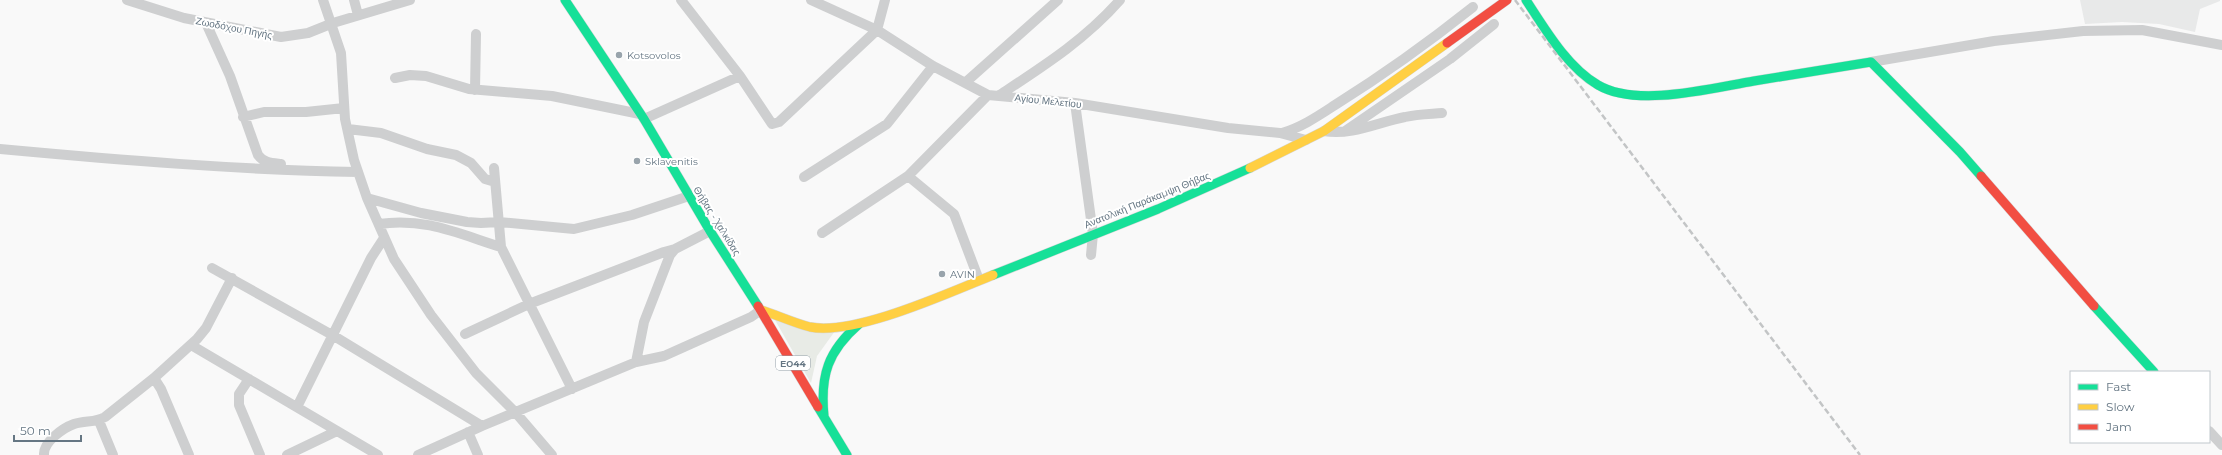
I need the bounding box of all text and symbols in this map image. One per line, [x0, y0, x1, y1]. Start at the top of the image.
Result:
street label: Ζωοδόχου Πηγής [195, 14, 274, 42]
place label: Kotsovolos [627, 49, 681, 62]
marker: Kotsovolos [614, 50, 624, 60]
street label: Αγίου Μελετίου [1014, 91, 1082, 111]
place label: Sklavenitis [645, 155, 698, 168]
marker: Sklavenitis [632, 156, 642, 166]
street label: Ανατολική Παράκαμψη Θήβας [1082, 169, 1212, 231]
street label: Θήβας - Χαλκίδας [691, 184, 744, 258]
place label: AVIN [950, 268, 975, 281]
marker: AVIN [937, 269, 947, 279]
road number: ΕΟ44 [776, 356, 810, 370]
legend [2070, 371, 2210, 443]
text: Fast [2106, 379, 2131, 394]
text: Slow [2106, 399, 2135, 414]
scale bar [14, 417, 81, 443]
text: Jam [2105, 419, 2132, 434]
text: 50 m [20, 423, 51, 438]

